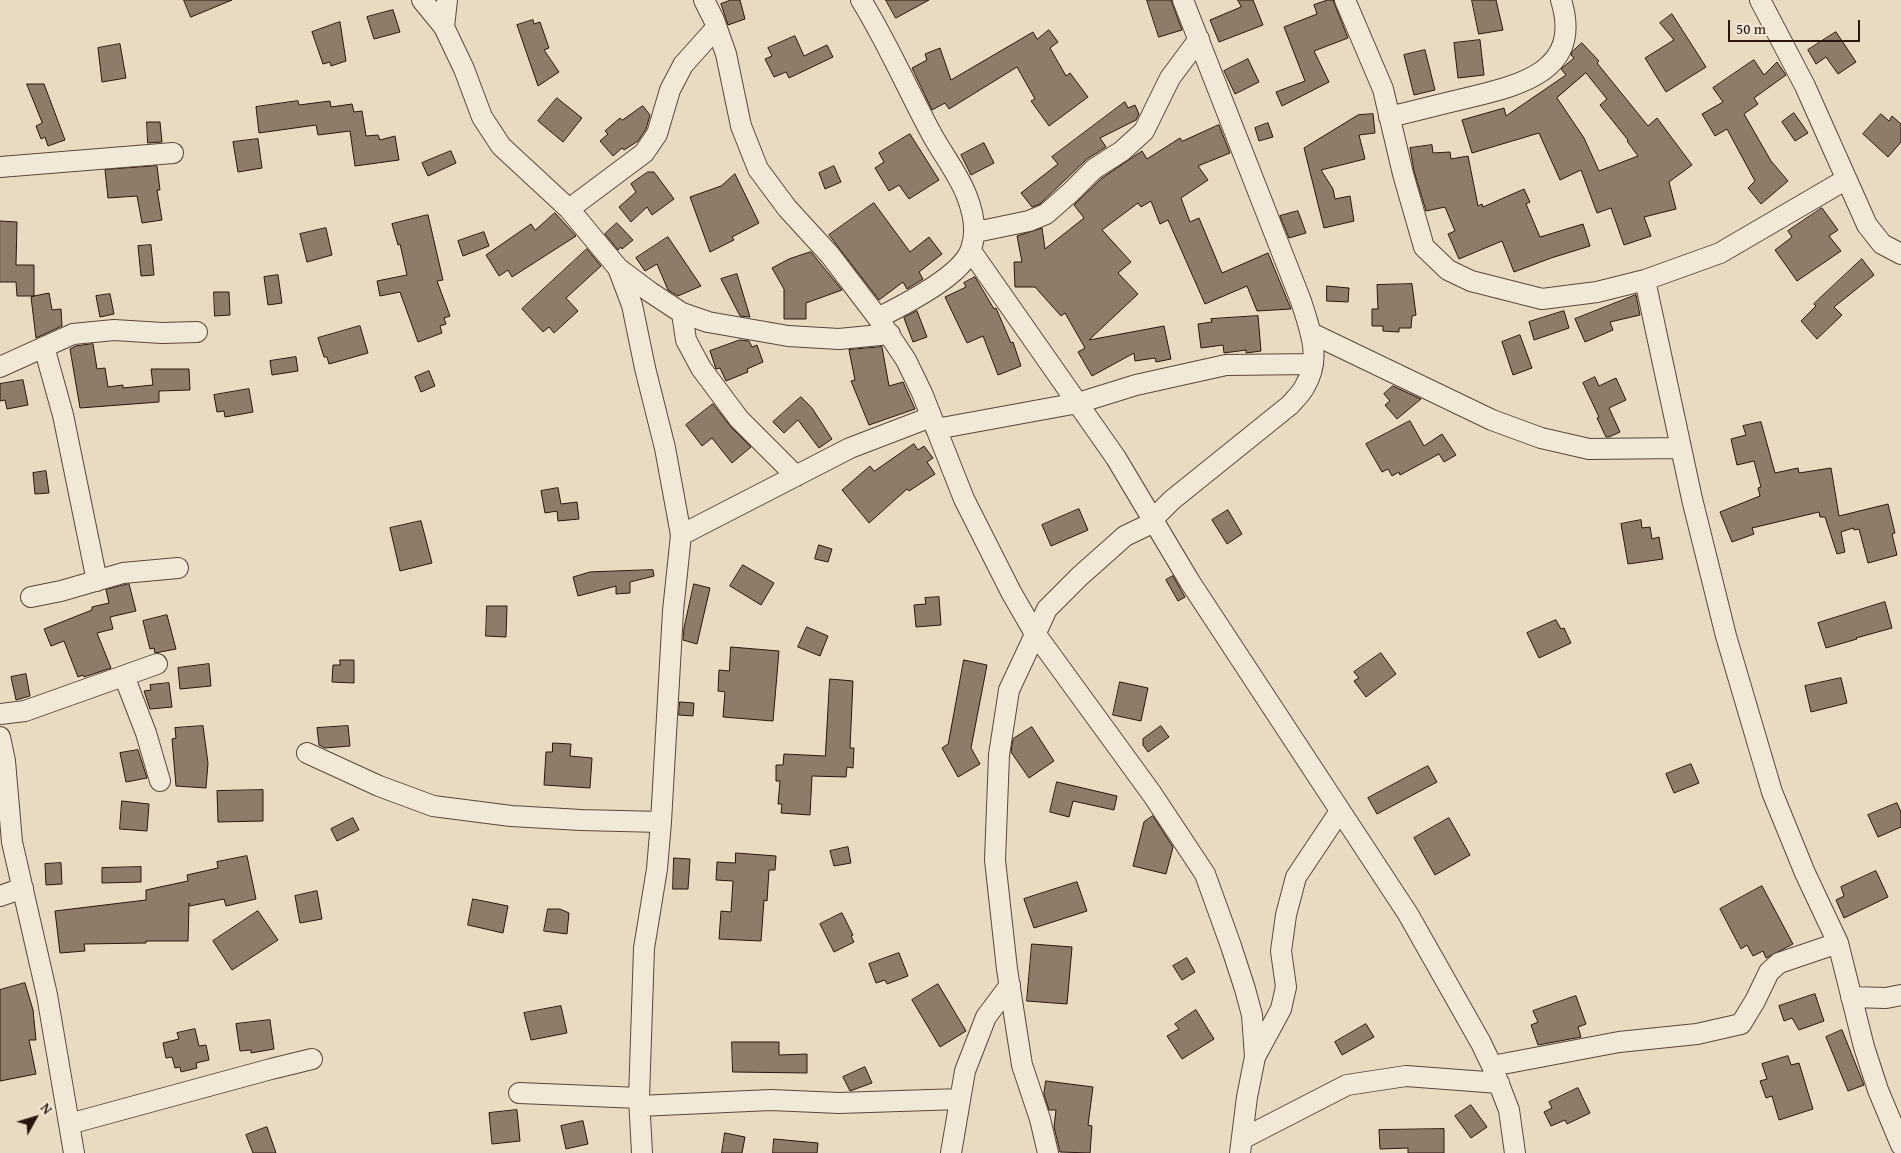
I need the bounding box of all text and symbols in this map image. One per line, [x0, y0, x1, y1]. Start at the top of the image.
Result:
scale bar [1731, 10, 1864, 42]
text: 50 m [1736, 18, 1766, 39]
north arrow [10, 1093, 60, 1143]
text: N [36, 1099, 57, 1118]

